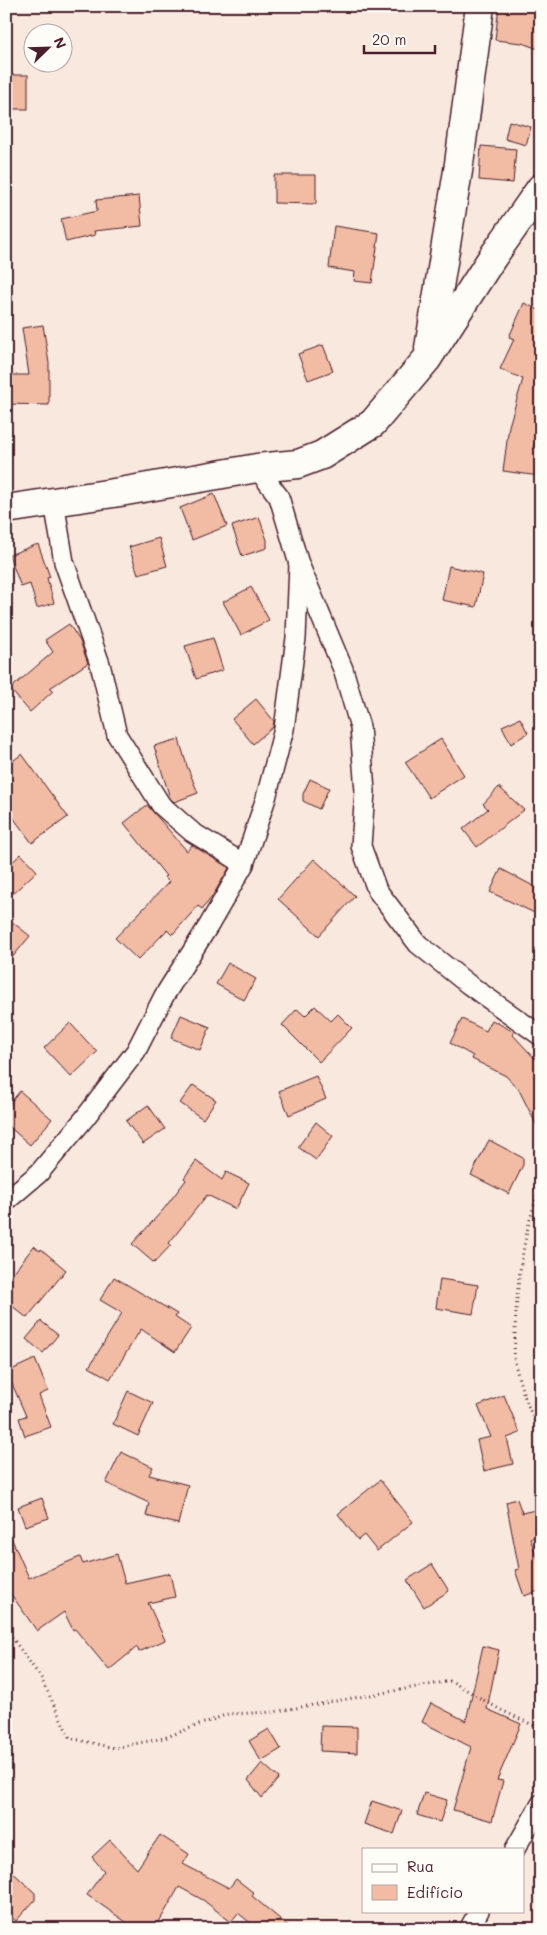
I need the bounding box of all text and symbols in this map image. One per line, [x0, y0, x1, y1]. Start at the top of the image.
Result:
north arrow [22, 22, 72, 72]
scale bar [364, 22, 436, 54]
text: 20 m [372, 29, 406, 49]
text: N [50, 34, 71, 51]
legend [362, 1848, 524, 1912]
text: Rua [407, 1856, 434, 1876]
text: Edifício [407, 1882, 463, 1902]

